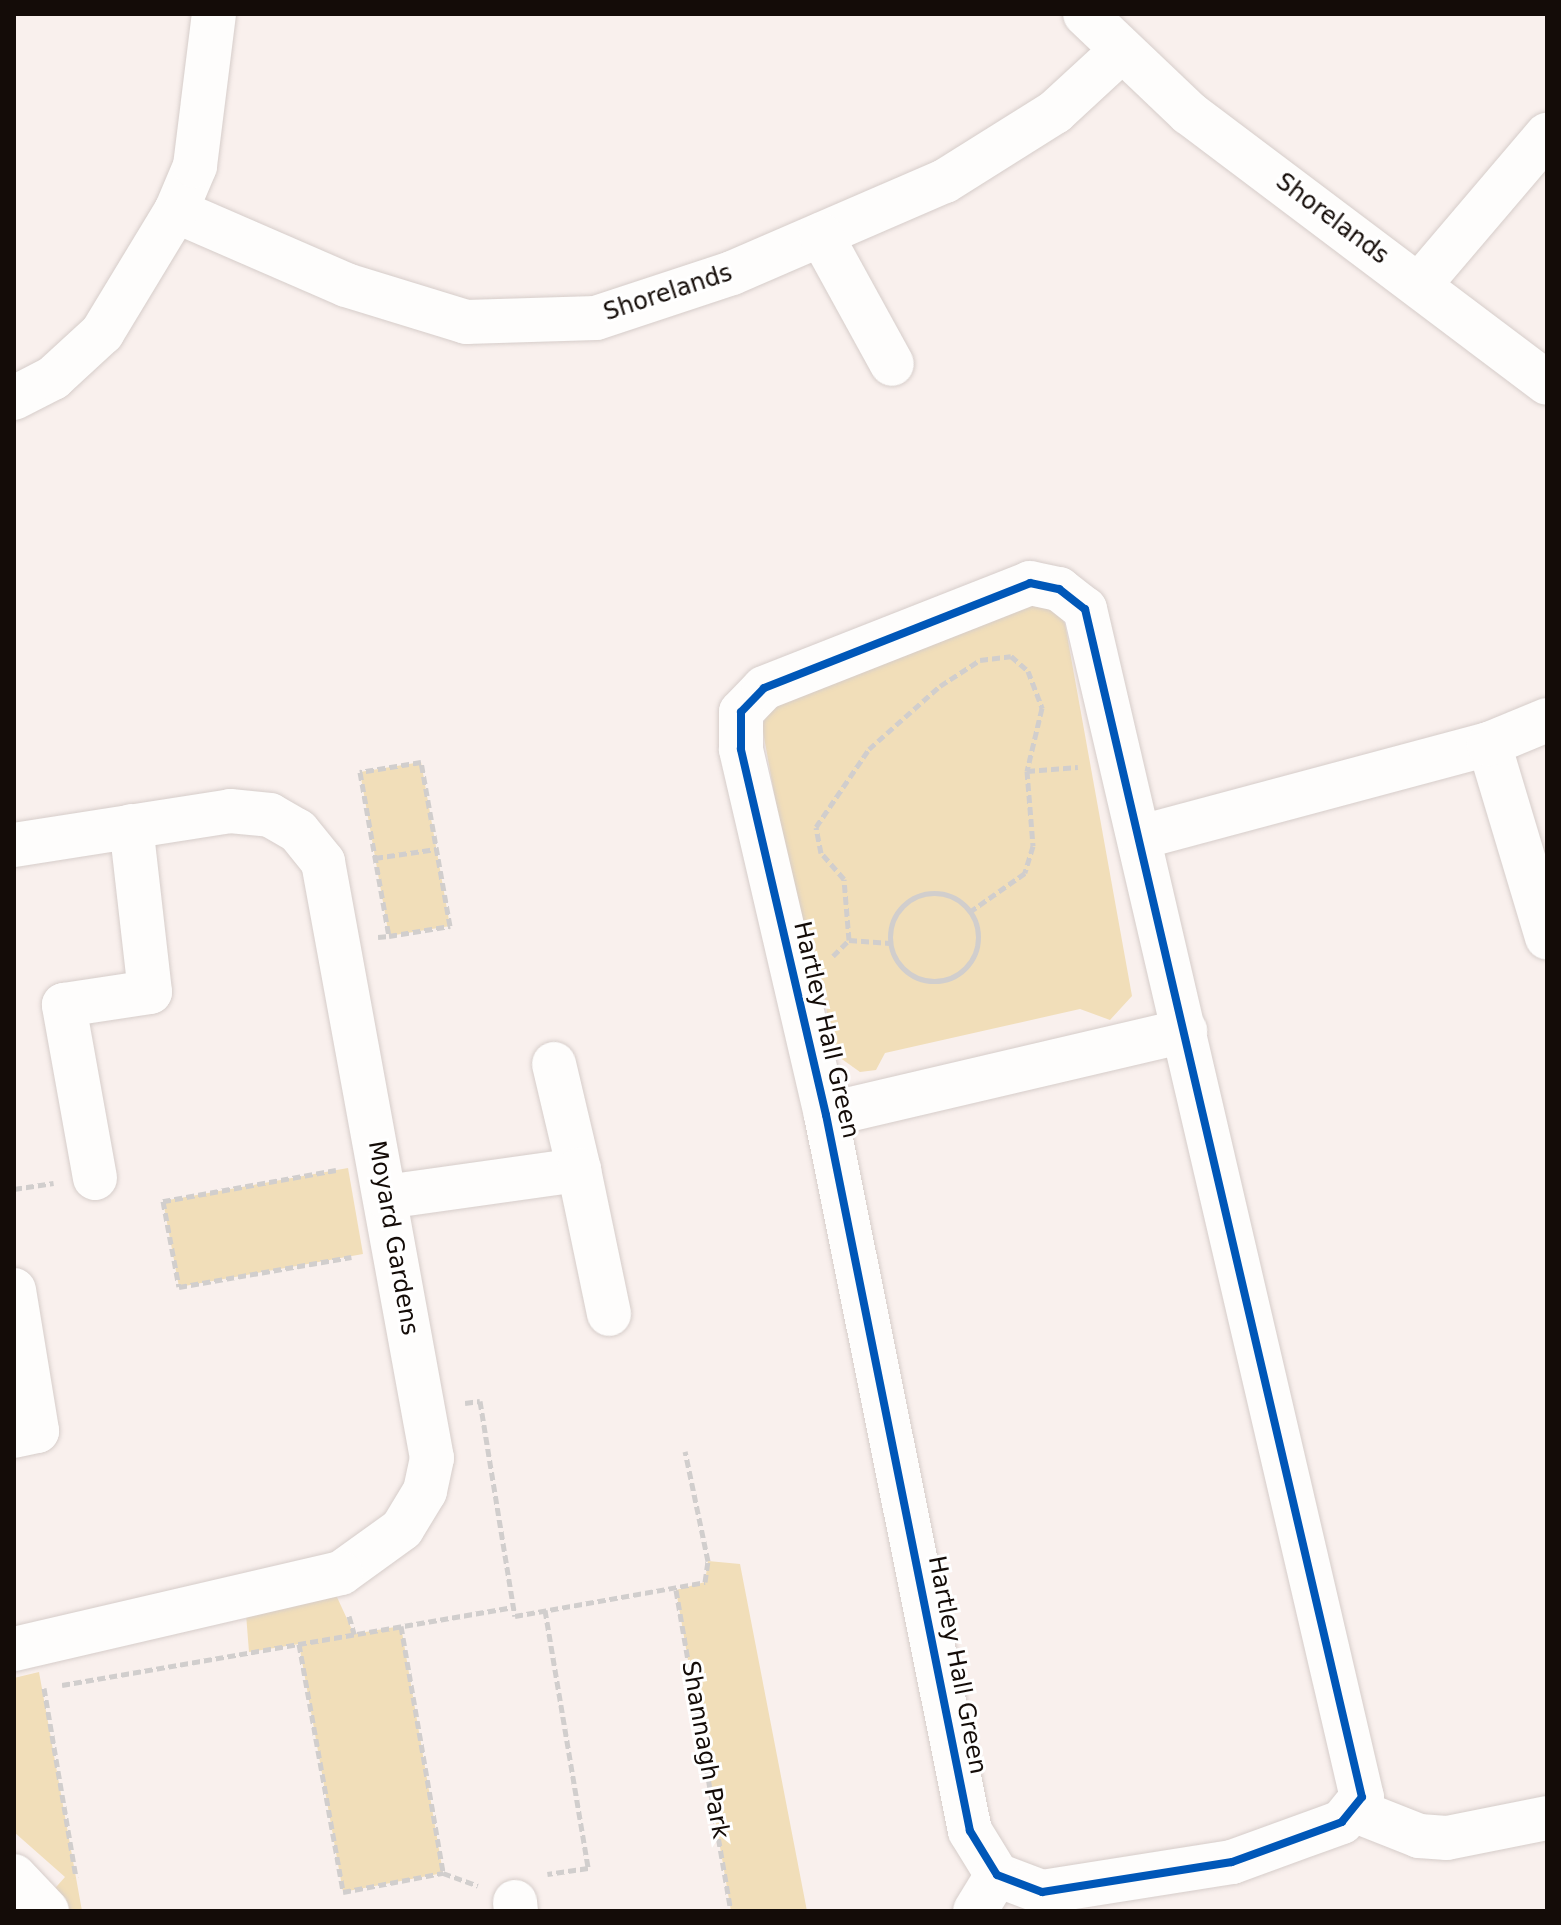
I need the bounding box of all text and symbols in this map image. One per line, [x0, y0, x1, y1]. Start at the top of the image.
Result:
street label: Shorelands [1270, 167, 1394, 271]
street label: Shorelands [600, 259, 736, 327]
street label: Hartley Hall Green [787, 919, 865, 1141]
street label: Moyard Gardens [362, 1138, 424, 1338]
street label: Hartley Hall Green [922, 1553, 992, 1777]
street label: Shannagh Park [675, 1659, 735, 1841]

